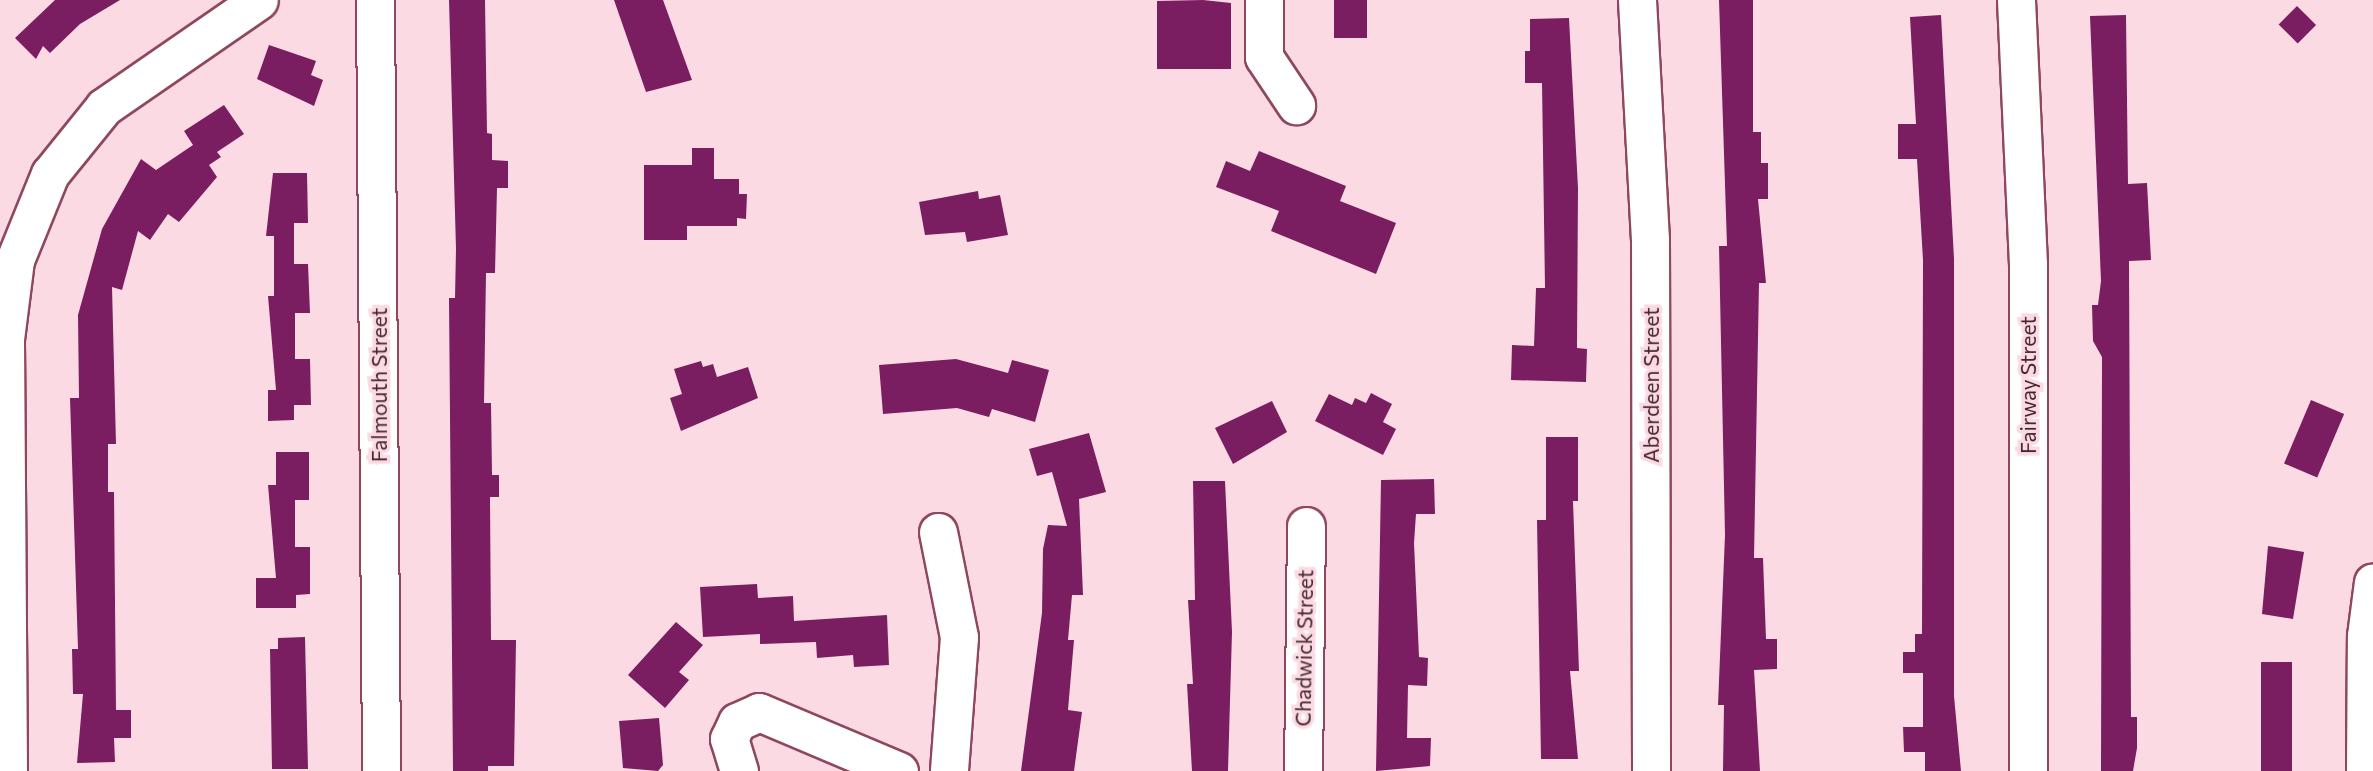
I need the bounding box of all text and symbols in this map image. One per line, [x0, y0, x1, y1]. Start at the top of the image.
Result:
street label: Aberdeen Street [1638, 307, 1664, 463]
street label: Falmouth Street [366, 308, 392, 462]
street label: Fairway Street [2015, 316, 2041, 454]
street label: Chadwick Street [1290, 569, 1318, 727]

